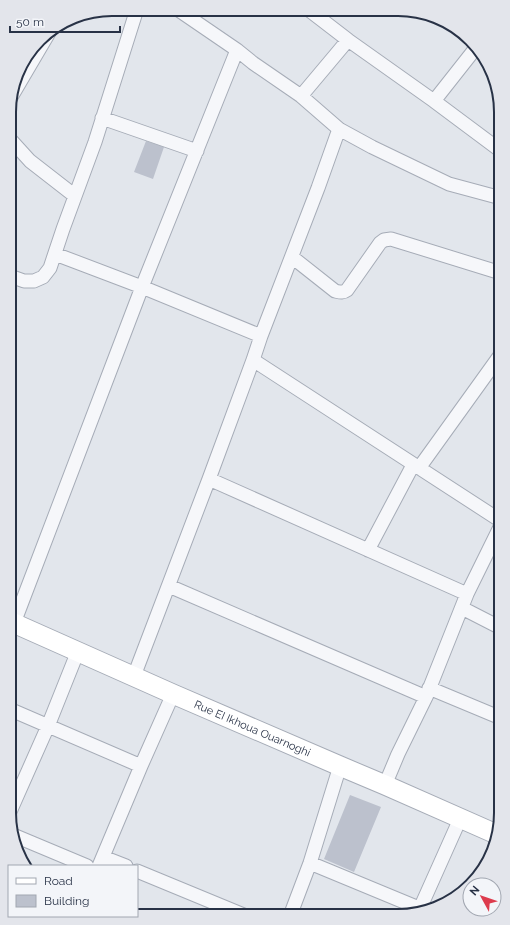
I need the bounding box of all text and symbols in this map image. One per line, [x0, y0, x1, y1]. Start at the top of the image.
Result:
scale bar [10, 8, 120, 34]
text: 50 m [16, 15, 44, 29]
street label: Rue EI Ikhoua Ouarnoghi [192, 697, 313, 759]
legend [8, 865, 138, 917]
text: Road [44, 874, 73, 888]
north arrow [462, 877, 502, 917]
text: N [467, 883, 482, 898]
text: Building [44, 894, 90, 908]

